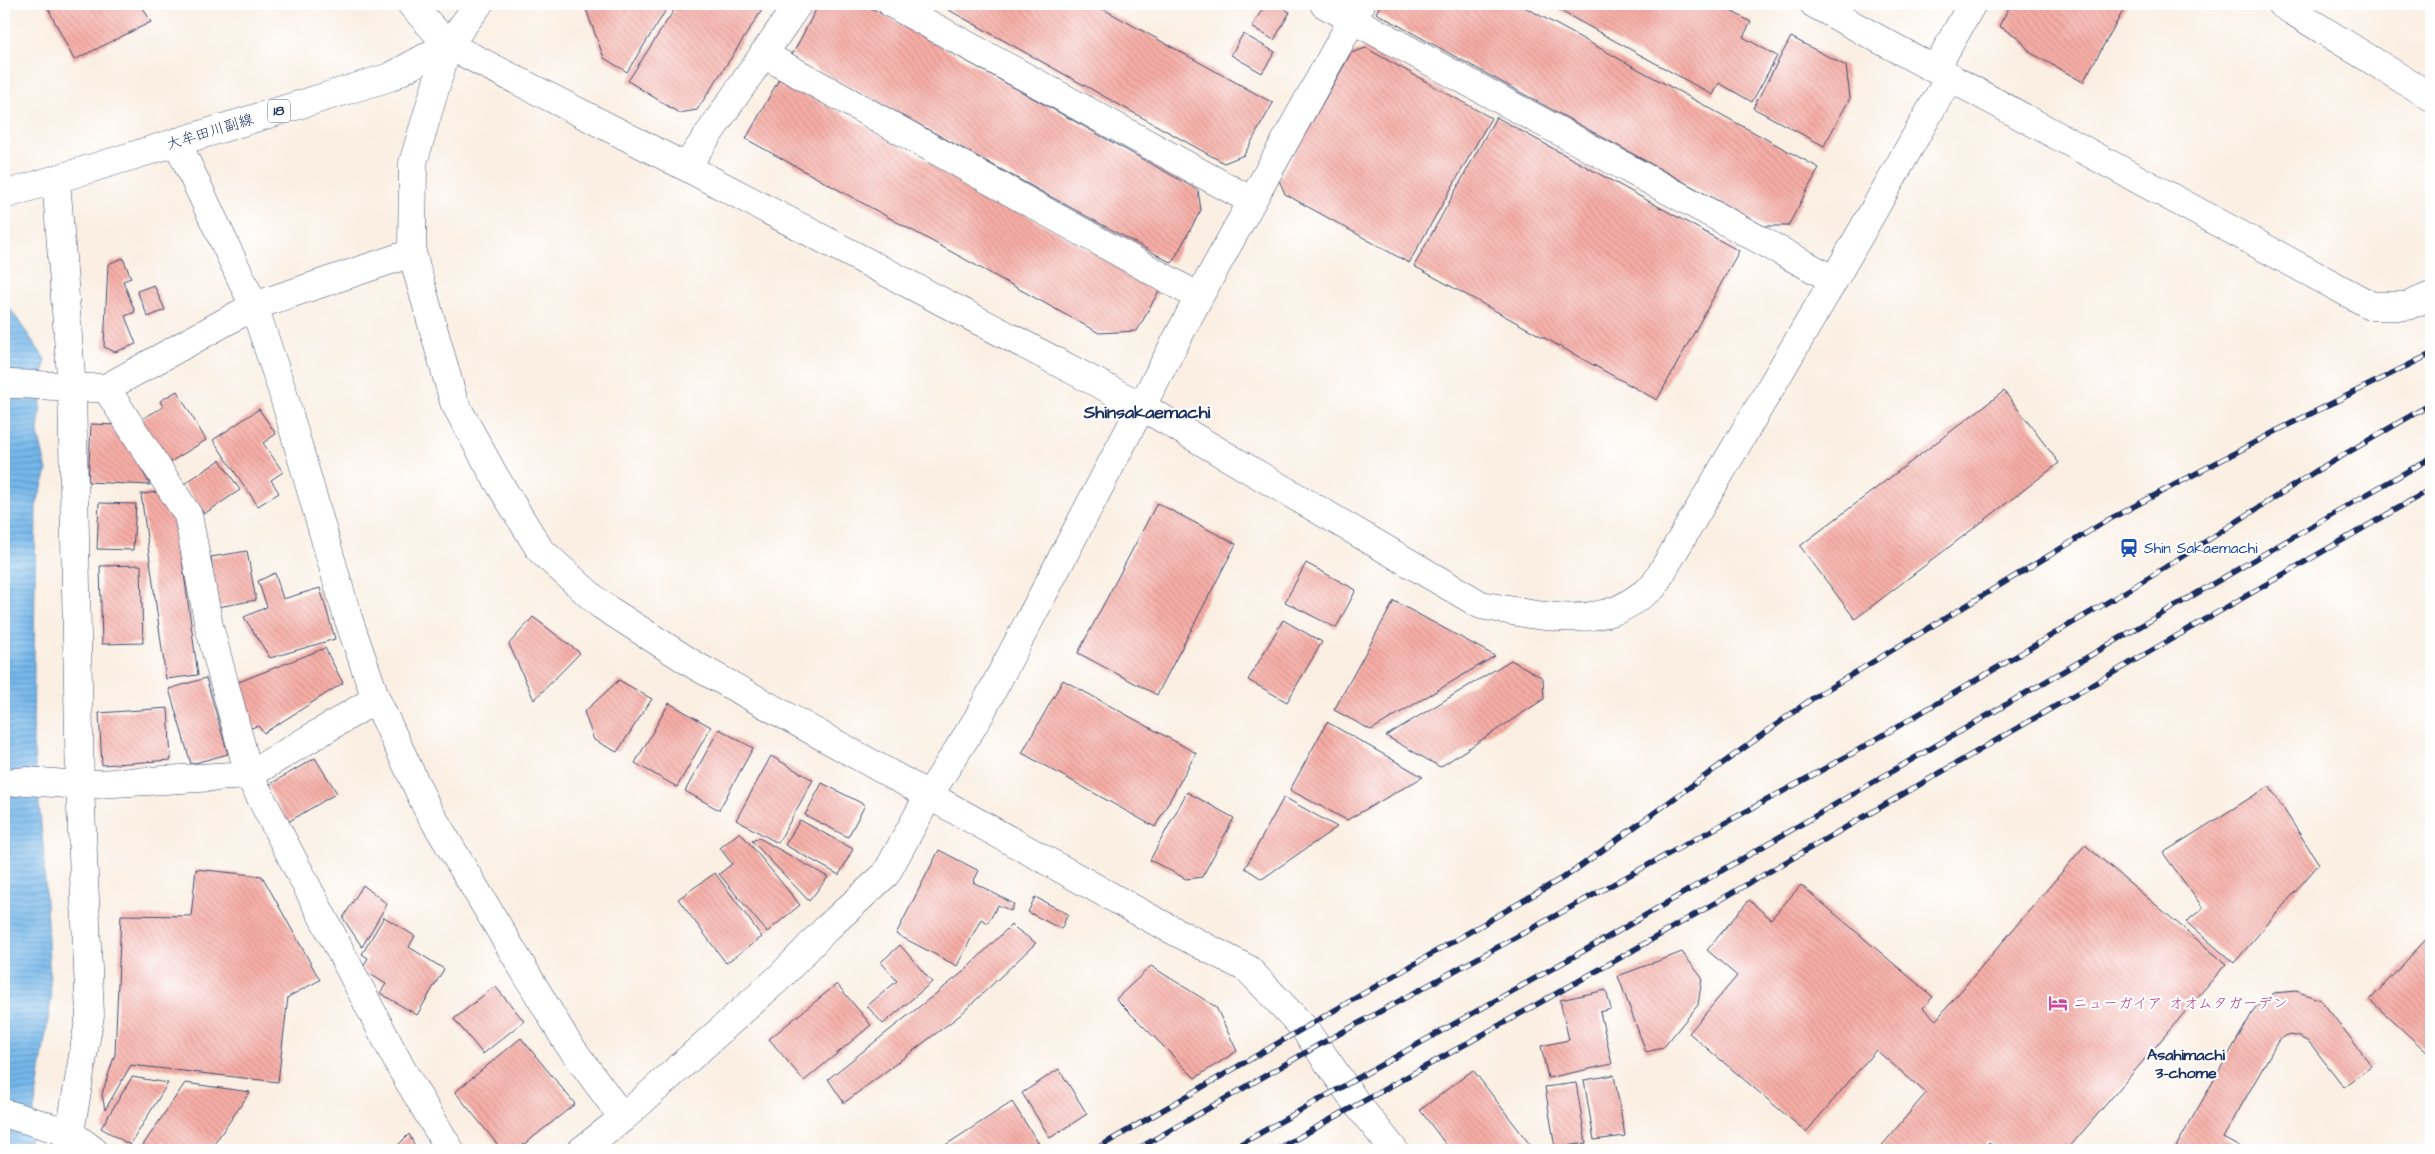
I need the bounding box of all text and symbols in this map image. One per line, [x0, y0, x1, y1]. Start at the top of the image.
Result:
road number: 18 [268, 100, 290, 122]
street label: 大牟田川副線 [164, 109, 256, 155]
district label: Shinsakaemachi [1083, 400, 1211, 425]
station icon: Shin Sakaemachi [2118, 537, 2140, 559]
place label: Shin Sakaemachi [2144, 538, 2258, 559]
hotel icon: ニューガイア オオムタガーデン [2047, 992, 2069, 1014]
place label: ニューガイア オオムタガーデン [2073, 993, 2288, 1014]
district label: Asahimachi 3-chome [2147, 1044, 2225, 1084]

